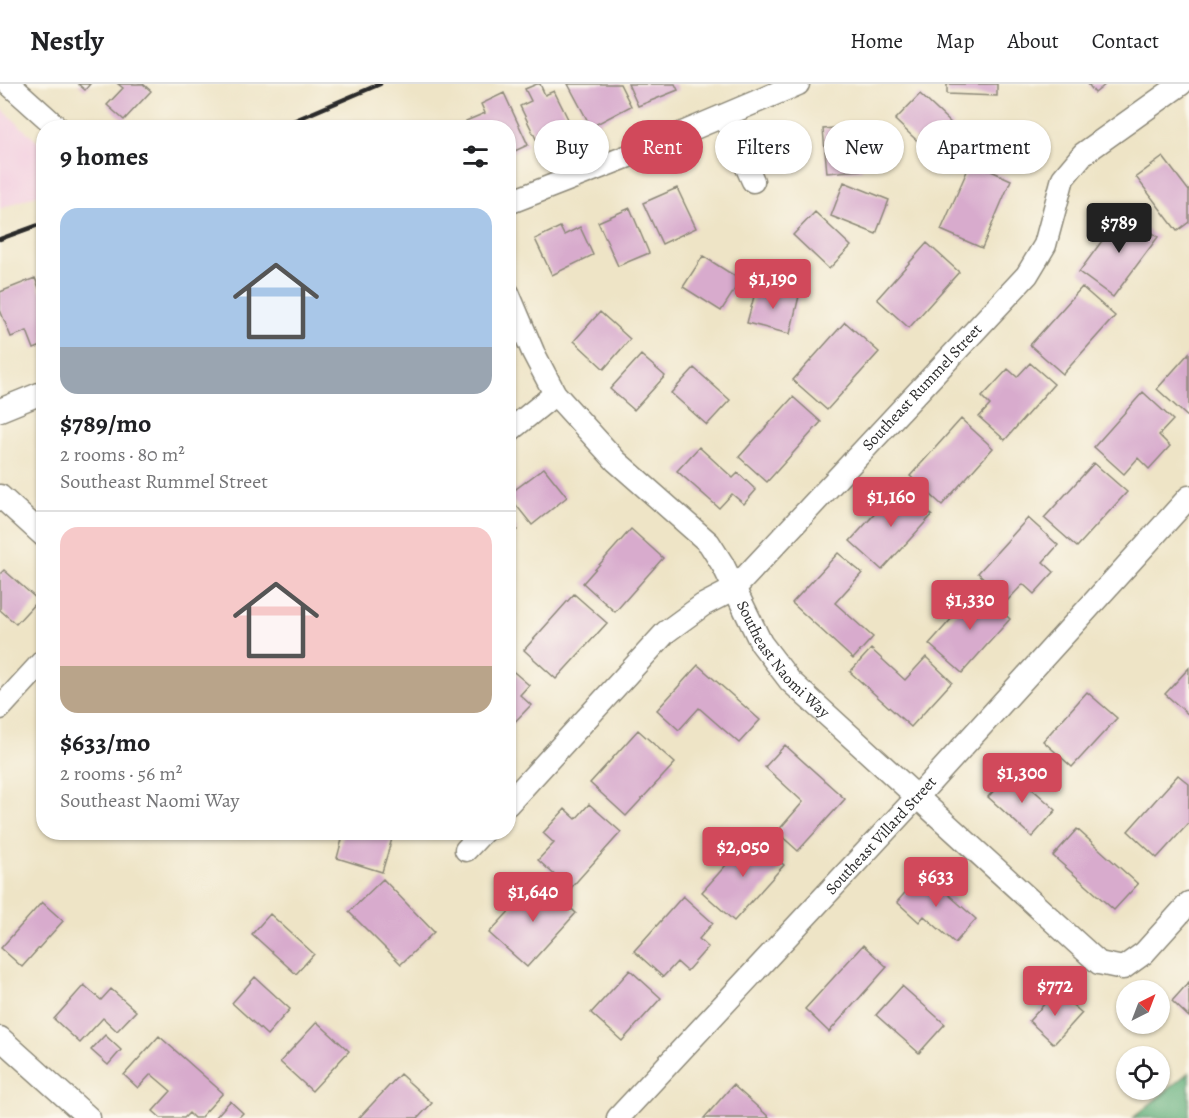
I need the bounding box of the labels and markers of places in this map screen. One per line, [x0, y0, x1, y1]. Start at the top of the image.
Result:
pin: $789 [1083, 203, 1155, 254]
pin: $1,190 [724, 259, 822, 310]
pin: $1,160 [842, 477, 940, 528]
pin: $1,330 [921, 580, 1019, 631]
pin: $1,300 [973, 753, 1071, 804]
pin: $2,050 [694, 827, 792, 878]
pin: $633 [900, 857, 972, 908]
pin: $1,640 [484, 872, 582, 923]
pin: $772 [1019, 966, 1091, 1017]

